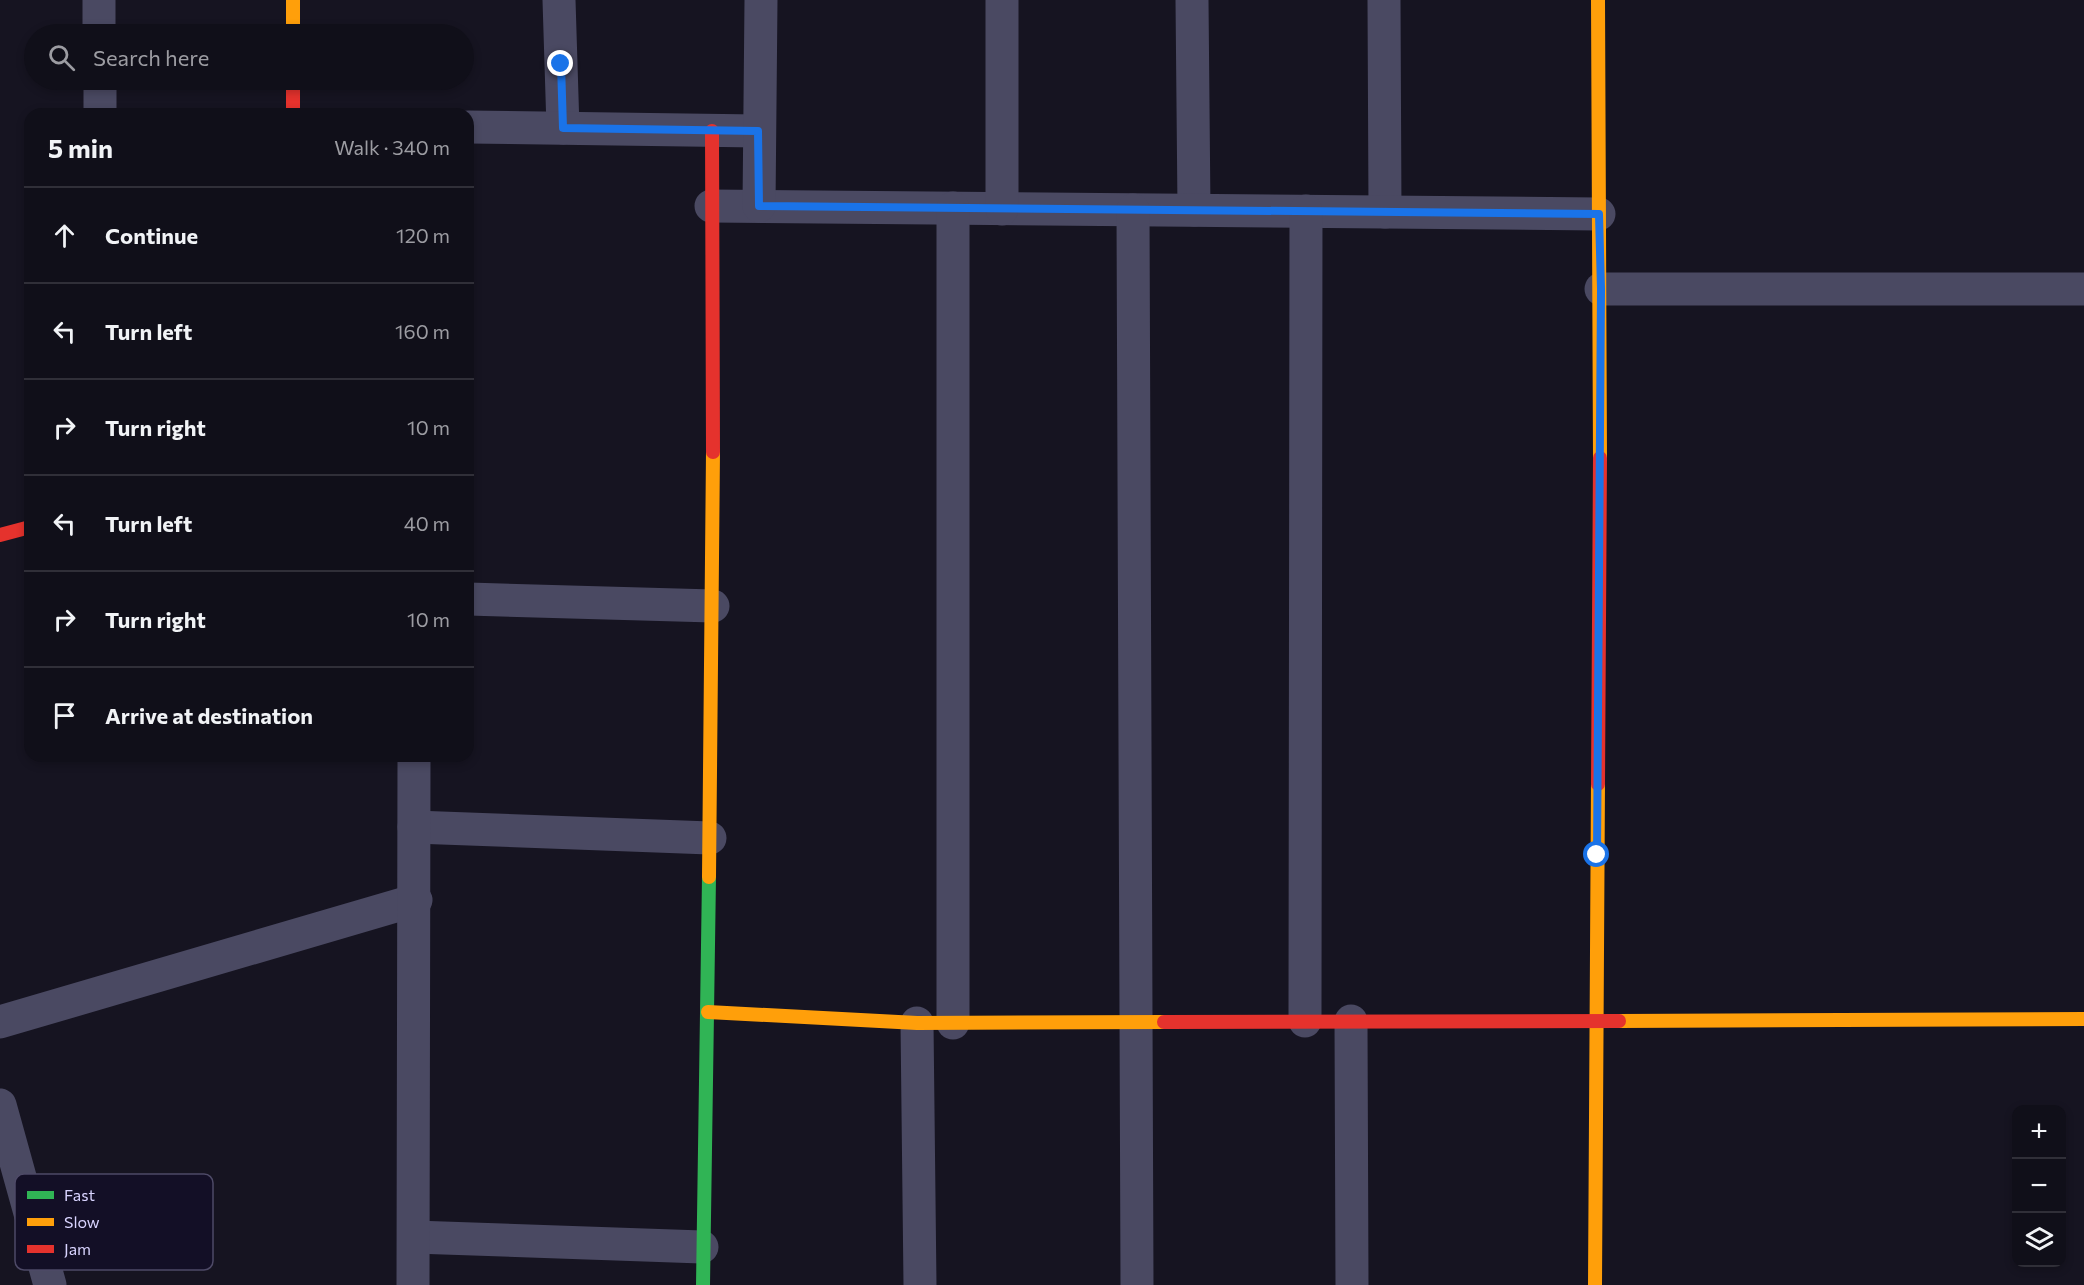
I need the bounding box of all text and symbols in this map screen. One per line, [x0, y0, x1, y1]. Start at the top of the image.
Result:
search box [24, 24, 474, 90]
icon: search [45, 41, 78, 74]
text: Search here [93, 44, 209, 71]
route end [547, 50, 573, 76]
text: 5 min [48, 132, 113, 163]
text: Walk · 340 m [334, 135, 450, 159]
icon: ahead [48, 219, 81, 252]
text: Continue [105, 222, 198, 249]
text: 120 m [396, 223, 450, 247]
icon: left [48, 315, 81, 348]
text: Turn left [105, 318, 192, 345]
text: 160 m [395, 319, 450, 343]
icon: right [48, 411, 81, 444]
text: Turn right [105, 414, 206, 441]
text: 10 m [407, 415, 450, 439]
icon: left [48, 507, 81, 540]
text: Turn left [105, 510, 192, 537]
text: 40 m [404, 511, 450, 535]
icon: right [48, 603, 81, 636]
text: Turn right [105, 606, 206, 633]
text: 10 m [407, 607, 450, 631]
icon: arrive [48, 699, 81, 732]
text: Arrive at destination [105, 702, 313, 729]
route start [1583, 841, 1609, 867]
map controls [2012, 1105, 2066, 1267]
button: + [2012, 1105, 2066, 1159]
button: − [2012, 1159, 2066, 1213]
legend [15, 1174, 213, 1270]
text: Fast [64, 1185, 95, 1204]
text: Slow [64, 1212, 100, 1231]
button: layers [2012, 1213, 2066, 1267]
text: Jam [64, 1239, 91, 1258]

